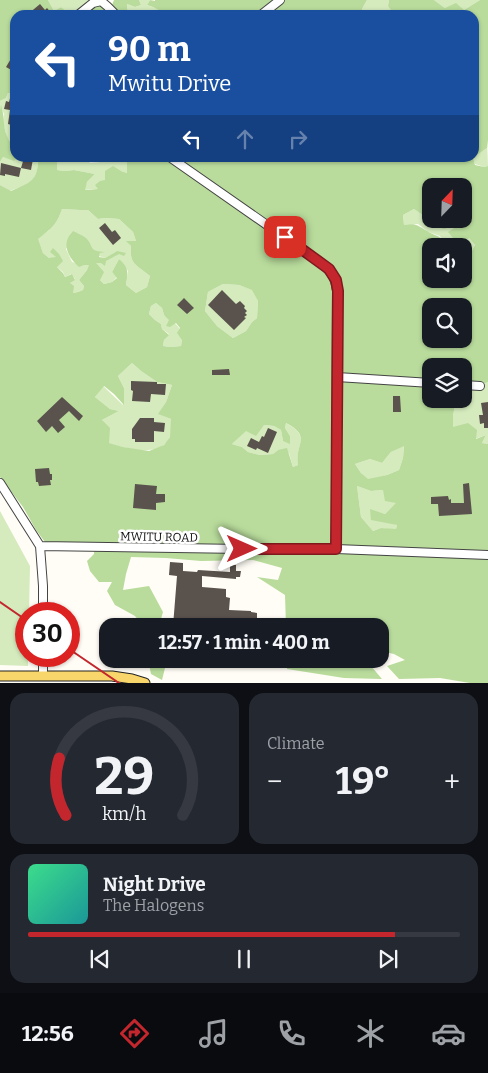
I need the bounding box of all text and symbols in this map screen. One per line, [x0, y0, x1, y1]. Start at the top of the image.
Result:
text: 90 m [108, 28, 191, 70]
icon: left [25, 30, 90, 95]
text: Mwitu Drive [108, 70, 231, 97]
icon: left [178, 125, 206, 153]
icon: ahead [231, 125, 259, 153]
icon: right [284, 125, 312, 153]
north arrow [422, 178, 472, 228]
map controls [422, 178, 472, 408]
pin [264, 216, 306, 258]
icon: arrive [271, 223, 299, 251]
button: sound [422, 238, 472, 288]
button: search [422, 298, 472, 348]
button: layers [422, 358, 472, 408]
position arrow [215, 522, 267, 574]
street label: MWITU ROAD [120, 529, 198, 545]
speed limit sign: 30 [15, 602, 80, 667]
text: 12:57 · 1 min · 400 m [158, 631, 330, 654]
text: Climate [267, 734, 325, 753]
text: 29 [94, 745, 155, 808]
text: 19° [336, 758, 391, 804]
text: − [267, 765, 282, 798]
text: + [444, 765, 460, 798]
text: km/h [102, 803, 147, 825]
text: Night Drive [103, 873, 206, 896]
text: The Halogens [103, 896, 204, 915]
icon: previous [86, 945, 114, 973]
icon: pause [230, 945, 258, 973]
icon: next [374, 945, 402, 973]
icon: directions [117, 1016, 152, 1051]
icon: music [196, 1016, 231, 1051]
icon: phone [274, 1016, 309, 1051]
icon: climate [353, 1016, 388, 1051]
icon: car [431, 1016, 466, 1051]
text: 12:56 [22, 1020, 74, 1047]

